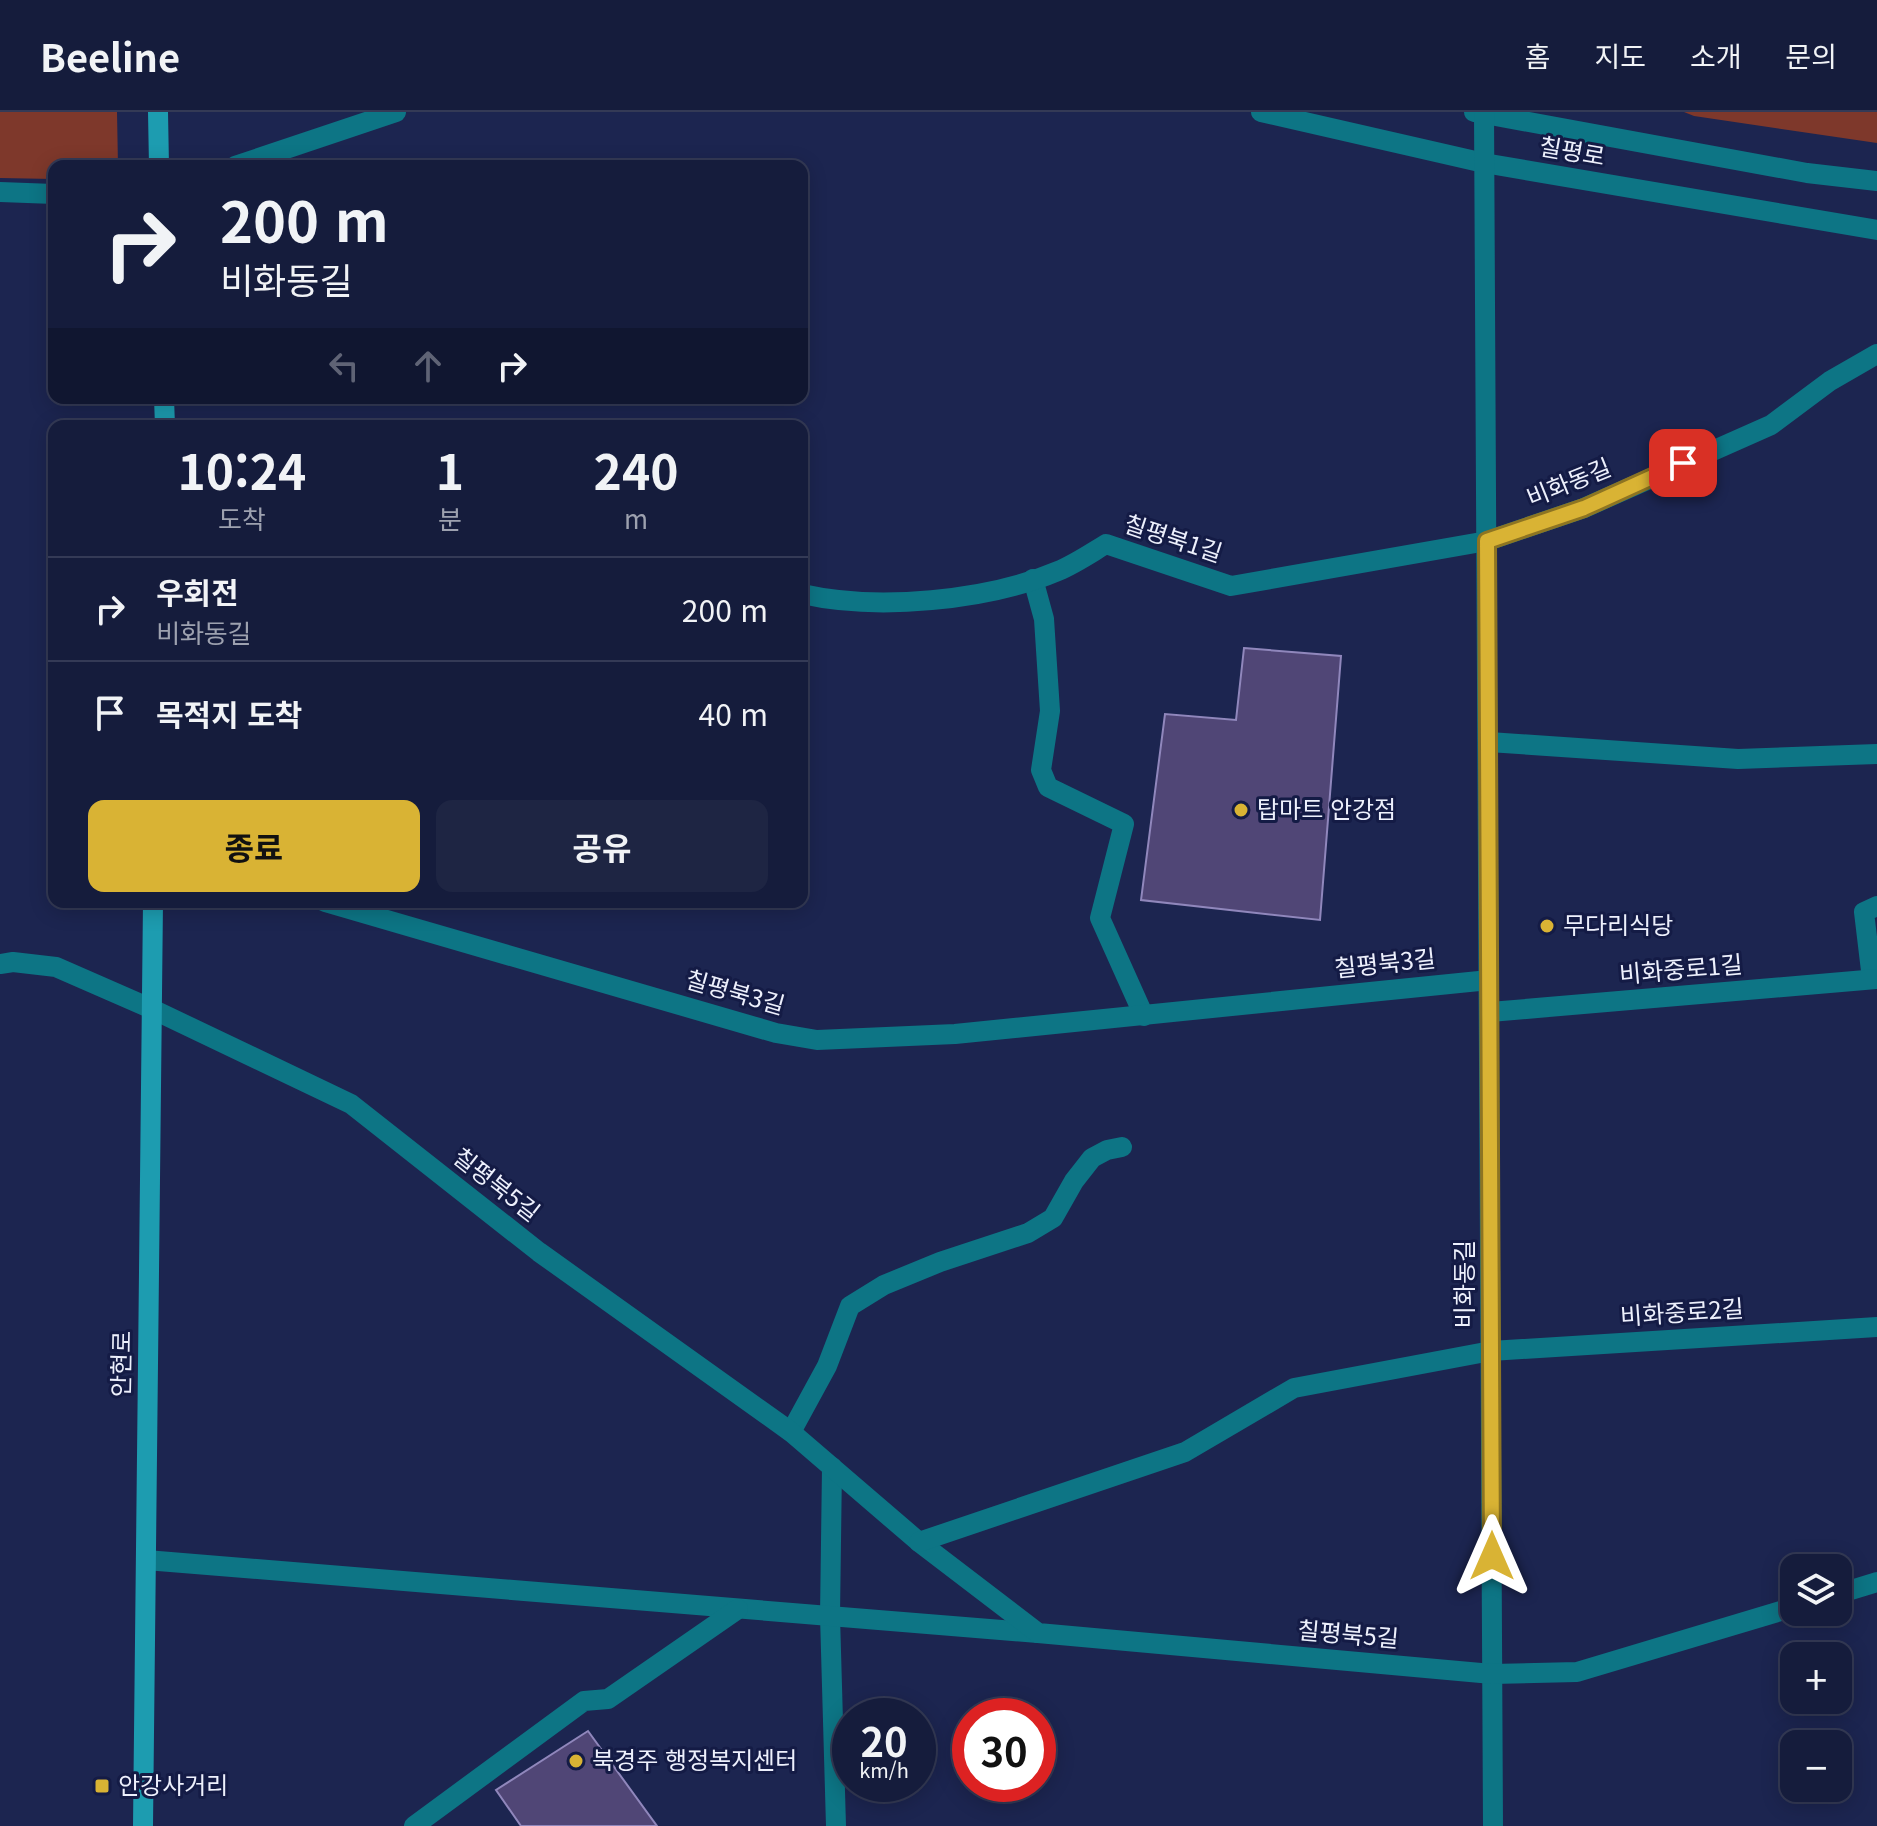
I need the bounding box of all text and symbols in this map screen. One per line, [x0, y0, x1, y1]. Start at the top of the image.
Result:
text: Beeline [40, 28, 180, 83]
text: 홈 [1525, 35, 1550, 75]
text: 지도 [1594, 35, 1646, 75]
text: 소개 [1690, 35, 1741, 75]
text: 문의 [1785, 35, 1837, 75]
street label: 칠평로 [1537, 127, 1608, 173]
text: 200 m [220, 177, 389, 258]
icon: right [88, 192, 192, 296]
text: 비화동길 [220, 252, 352, 304]
icon: left [322, 344, 366, 388]
icon: ahead [406, 344, 450, 388]
icon: right [490, 344, 534, 388]
pin [1649, 429, 1717, 497]
text: 10:24 [177, 434, 306, 504]
text: 1 [436, 434, 464, 504]
text: 240 [594, 434, 679, 504]
icon: arrive [1661, 441, 1705, 485]
street label: 비화동길 [1521, 448, 1616, 513]
text: 도착 [218, 499, 266, 536]
text: 분 [438, 499, 462, 536]
text: m [624, 499, 648, 536]
street label: 칠평북1길 [1120, 504, 1228, 569]
text: 우회전 [156, 569, 239, 613]
icon: right [88, 587, 132, 631]
text: 200 m [682, 587, 768, 631]
text: 비화동길 [156, 613, 252, 650]
icon: arrive [88, 691, 132, 735]
text: 목적지 도착 [156, 691, 302, 735]
text: 40 m [699, 691, 768, 735]
place label: 탑마트 안강점 [1257, 790, 1396, 825]
button: 종료 [88, 800, 420, 892]
button: 공유 [436, 800, 768, 892]
marker: 탑마트 안강점 [1232, 801, 1250, 819]
place label: 무다리식당 [1563, 906, 1673, 941]
marker: 무다리식당 [1538, 917, 1556, 935]
street label: 칠평북3길 [1332, 939, 1437, 984]
street label: 비화중로1길 [1618, 945, 1744, 990]
street label: 칠평북3길 [682, 960, 789, 1021]
street label: 칠평북5길 [447, 1138, 548, 1228]
street label: 비화동길 [1445, 1240, 1480, 1328]
street label: 비화중로2길 [1619, 1289, 1745, 1332]
street label: 안현로 [101, 1331, 138, 1397]
position arrow [1450, 1514, 1534, 1598]
map controls [1780, 1554, 1852, 1802]
button: layers [1780, 1554, 1852, 1626]
street label: 칠평북5길 [1296, 1611, 1400, 1654]
button: + [1780, 1642, 1852, 1714]
speed limit sign: 30 [952, 1698, 1056, 1802]
text: 20 [860, 1711, 908, 1769]
button: − [1780, 1730, 1852, 1802]
place label: 북경주 행정복지센터 [592, 1741, 797, 1776]
marker: 북경주 행정복지센터 [567, 1752, 585, 1770]
text: km/h [859, 1755, 909, 1784]
place label: 안강사거리 [118, 1766, 228, 1801]
marker: 안강사거리 [93, 1777, 111, 1795]

